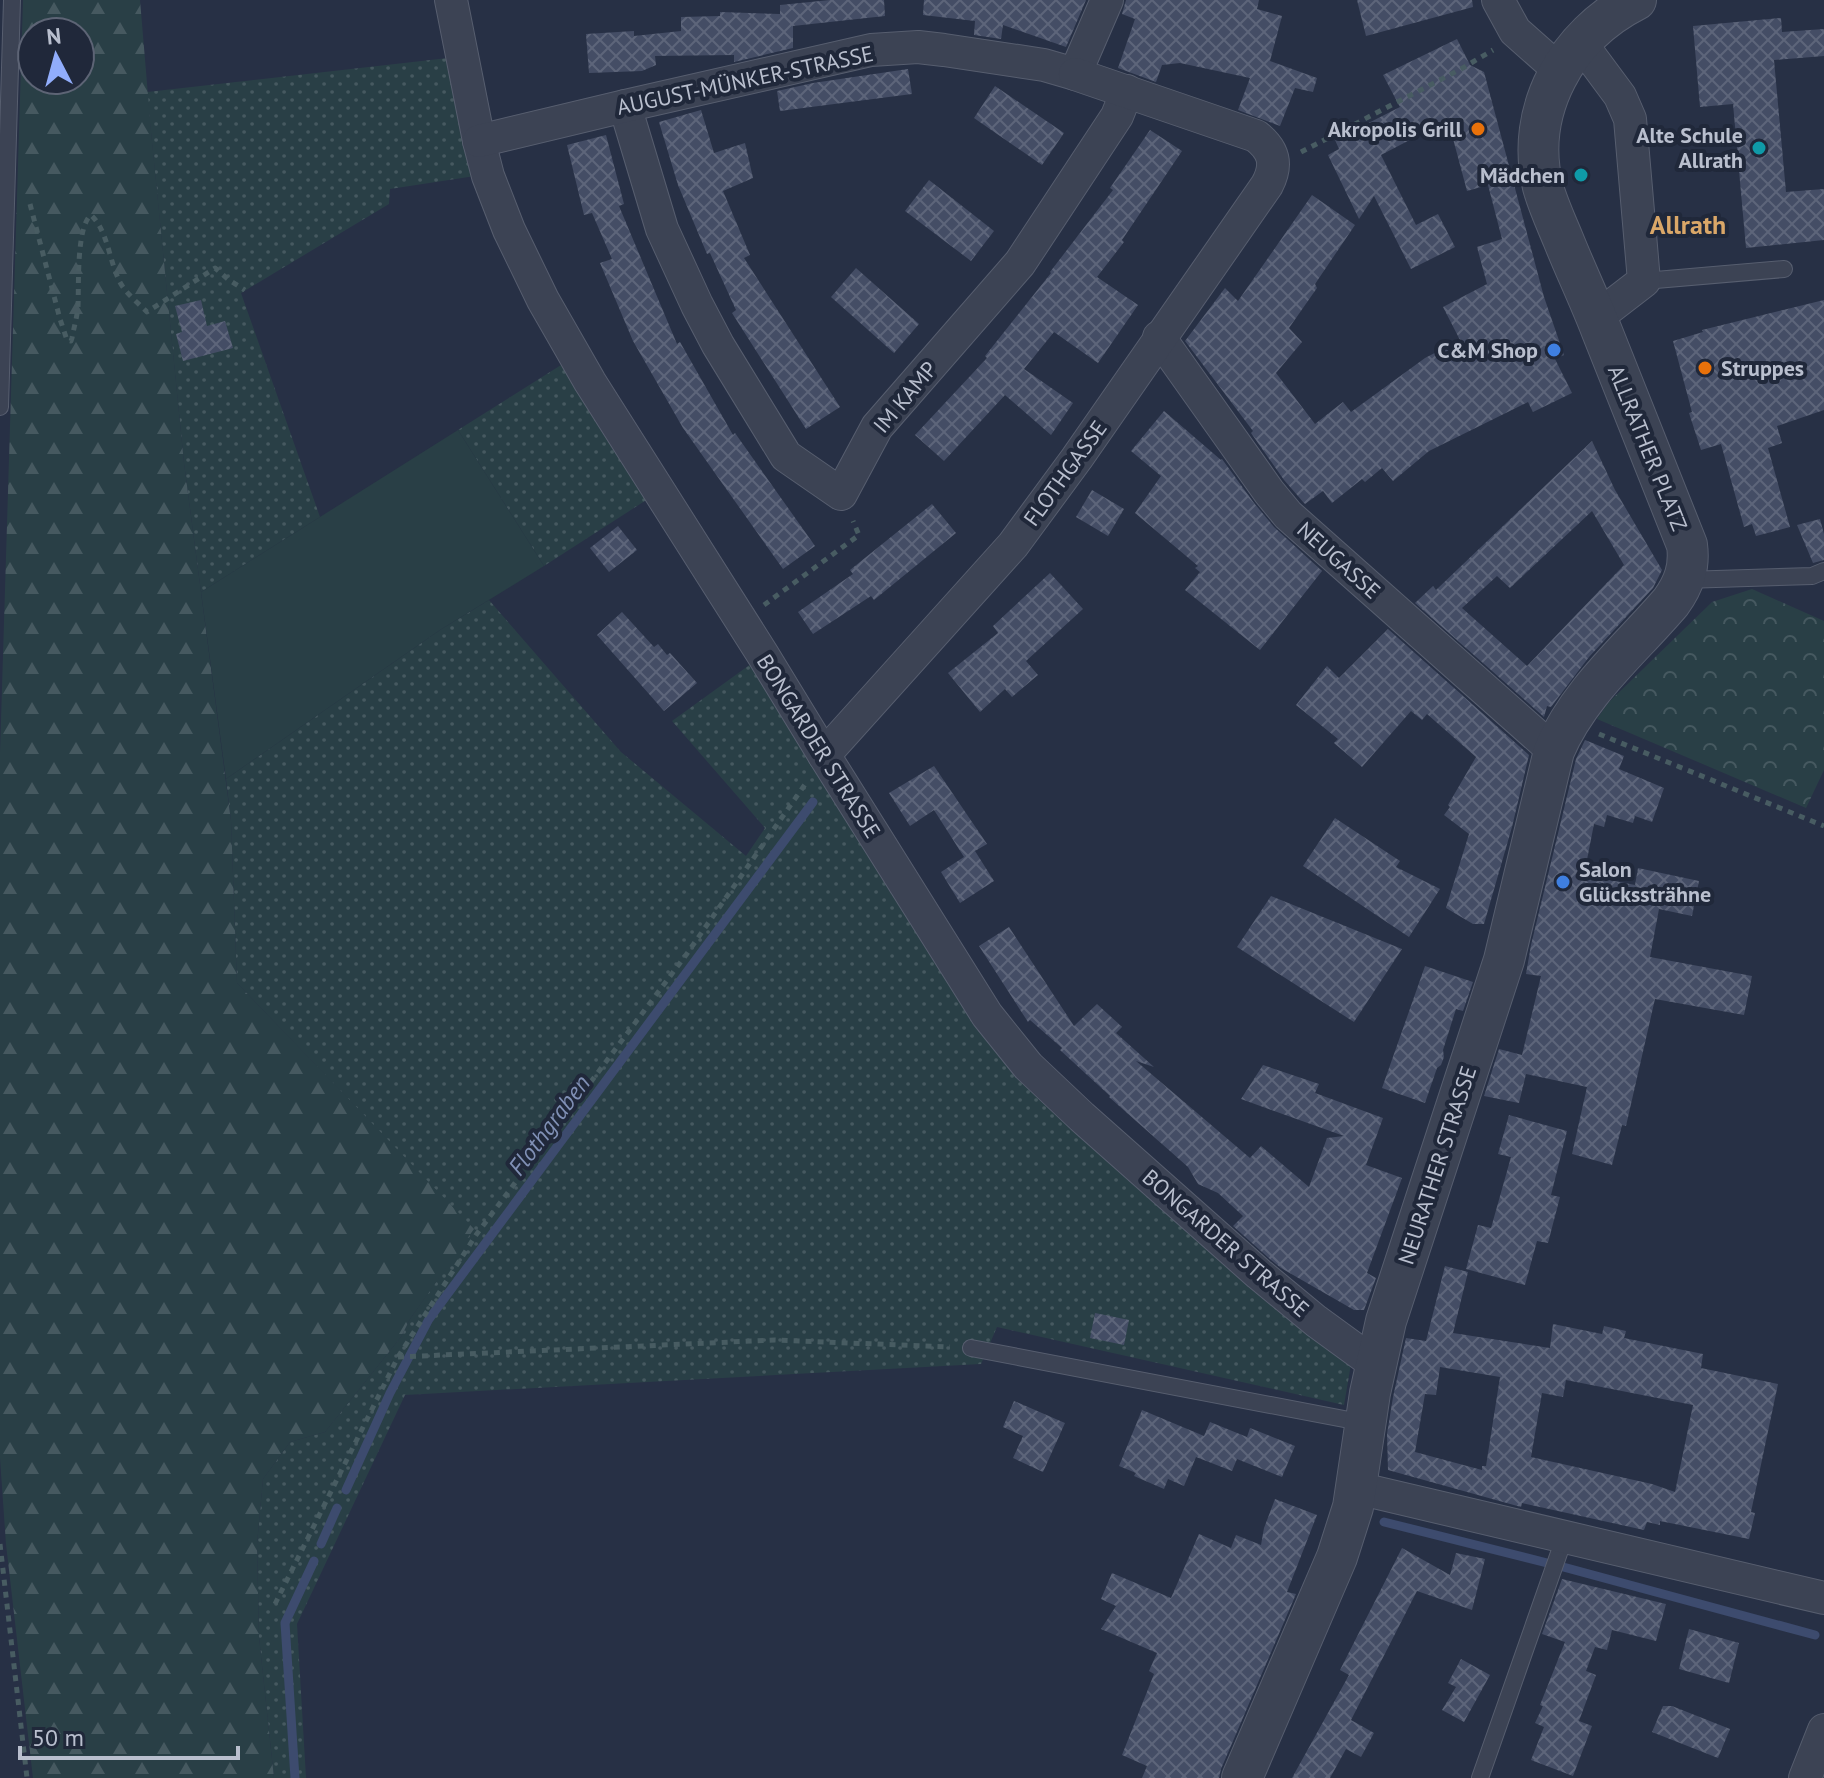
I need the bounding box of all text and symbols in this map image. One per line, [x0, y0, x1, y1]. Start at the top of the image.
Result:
north arrow [16, 16, 96, 96]
text: N [45, 21, 63, 51]
street label: AUGUST-MÜNKER-STRASSE [614, 39, 876, 121]
place label: Akropolis Grill [1328, 115, 1463, 143]
marker: Akropolis Grill [1469, 120, 1487, 138]
place label: Alte Schule Allrath [1636, 121, 1743, 174]
marker: Alte Schule Allrath [1750, 139, 1768, 157]
place label: Mädchen [1480, 161, 1565, 189]
marker: Mädchen [1572, 166, 1590, 184]
district label: Allrath [1650, 208, 1726, 241]
place label: C&M Shop [1437, 336, 1538, 364]
marker: C&M Shop [1545, 341, 1563, 359]
place label: Struppes [1721, 354, 1804, 382]
street label: IM KAMP [867, 355, 943, 439]
marker: Struppes [1696, 359, 1714, 377]
street label: ALLRATHER PLATZ [1602, 361, 1694, 535]
street label: FLOTHGASSE [1017, 415, 1113, 531]
street label: NEUGASSE [1292, 515, 1386, 605]
street label: BONGARDER STRASSE [751, 649, 887, 843]
place label: Salon Glückssträhne [1579, 855, 1711, 908]
marker: Salon Glückssträhne [1554, 873, 1572, 891]
street label: NEURATHER STRASSE [1392, 1062, 1482, 1268]
water label: Flothgraben [501, 1068, 597, 1182]
street label: BONGARDER STRASSE [1137, 1163, 1315, 1323]
scale bar [20, 1710, 238, 1760]
text: 50 m [32, 1722, 84, 1753]

